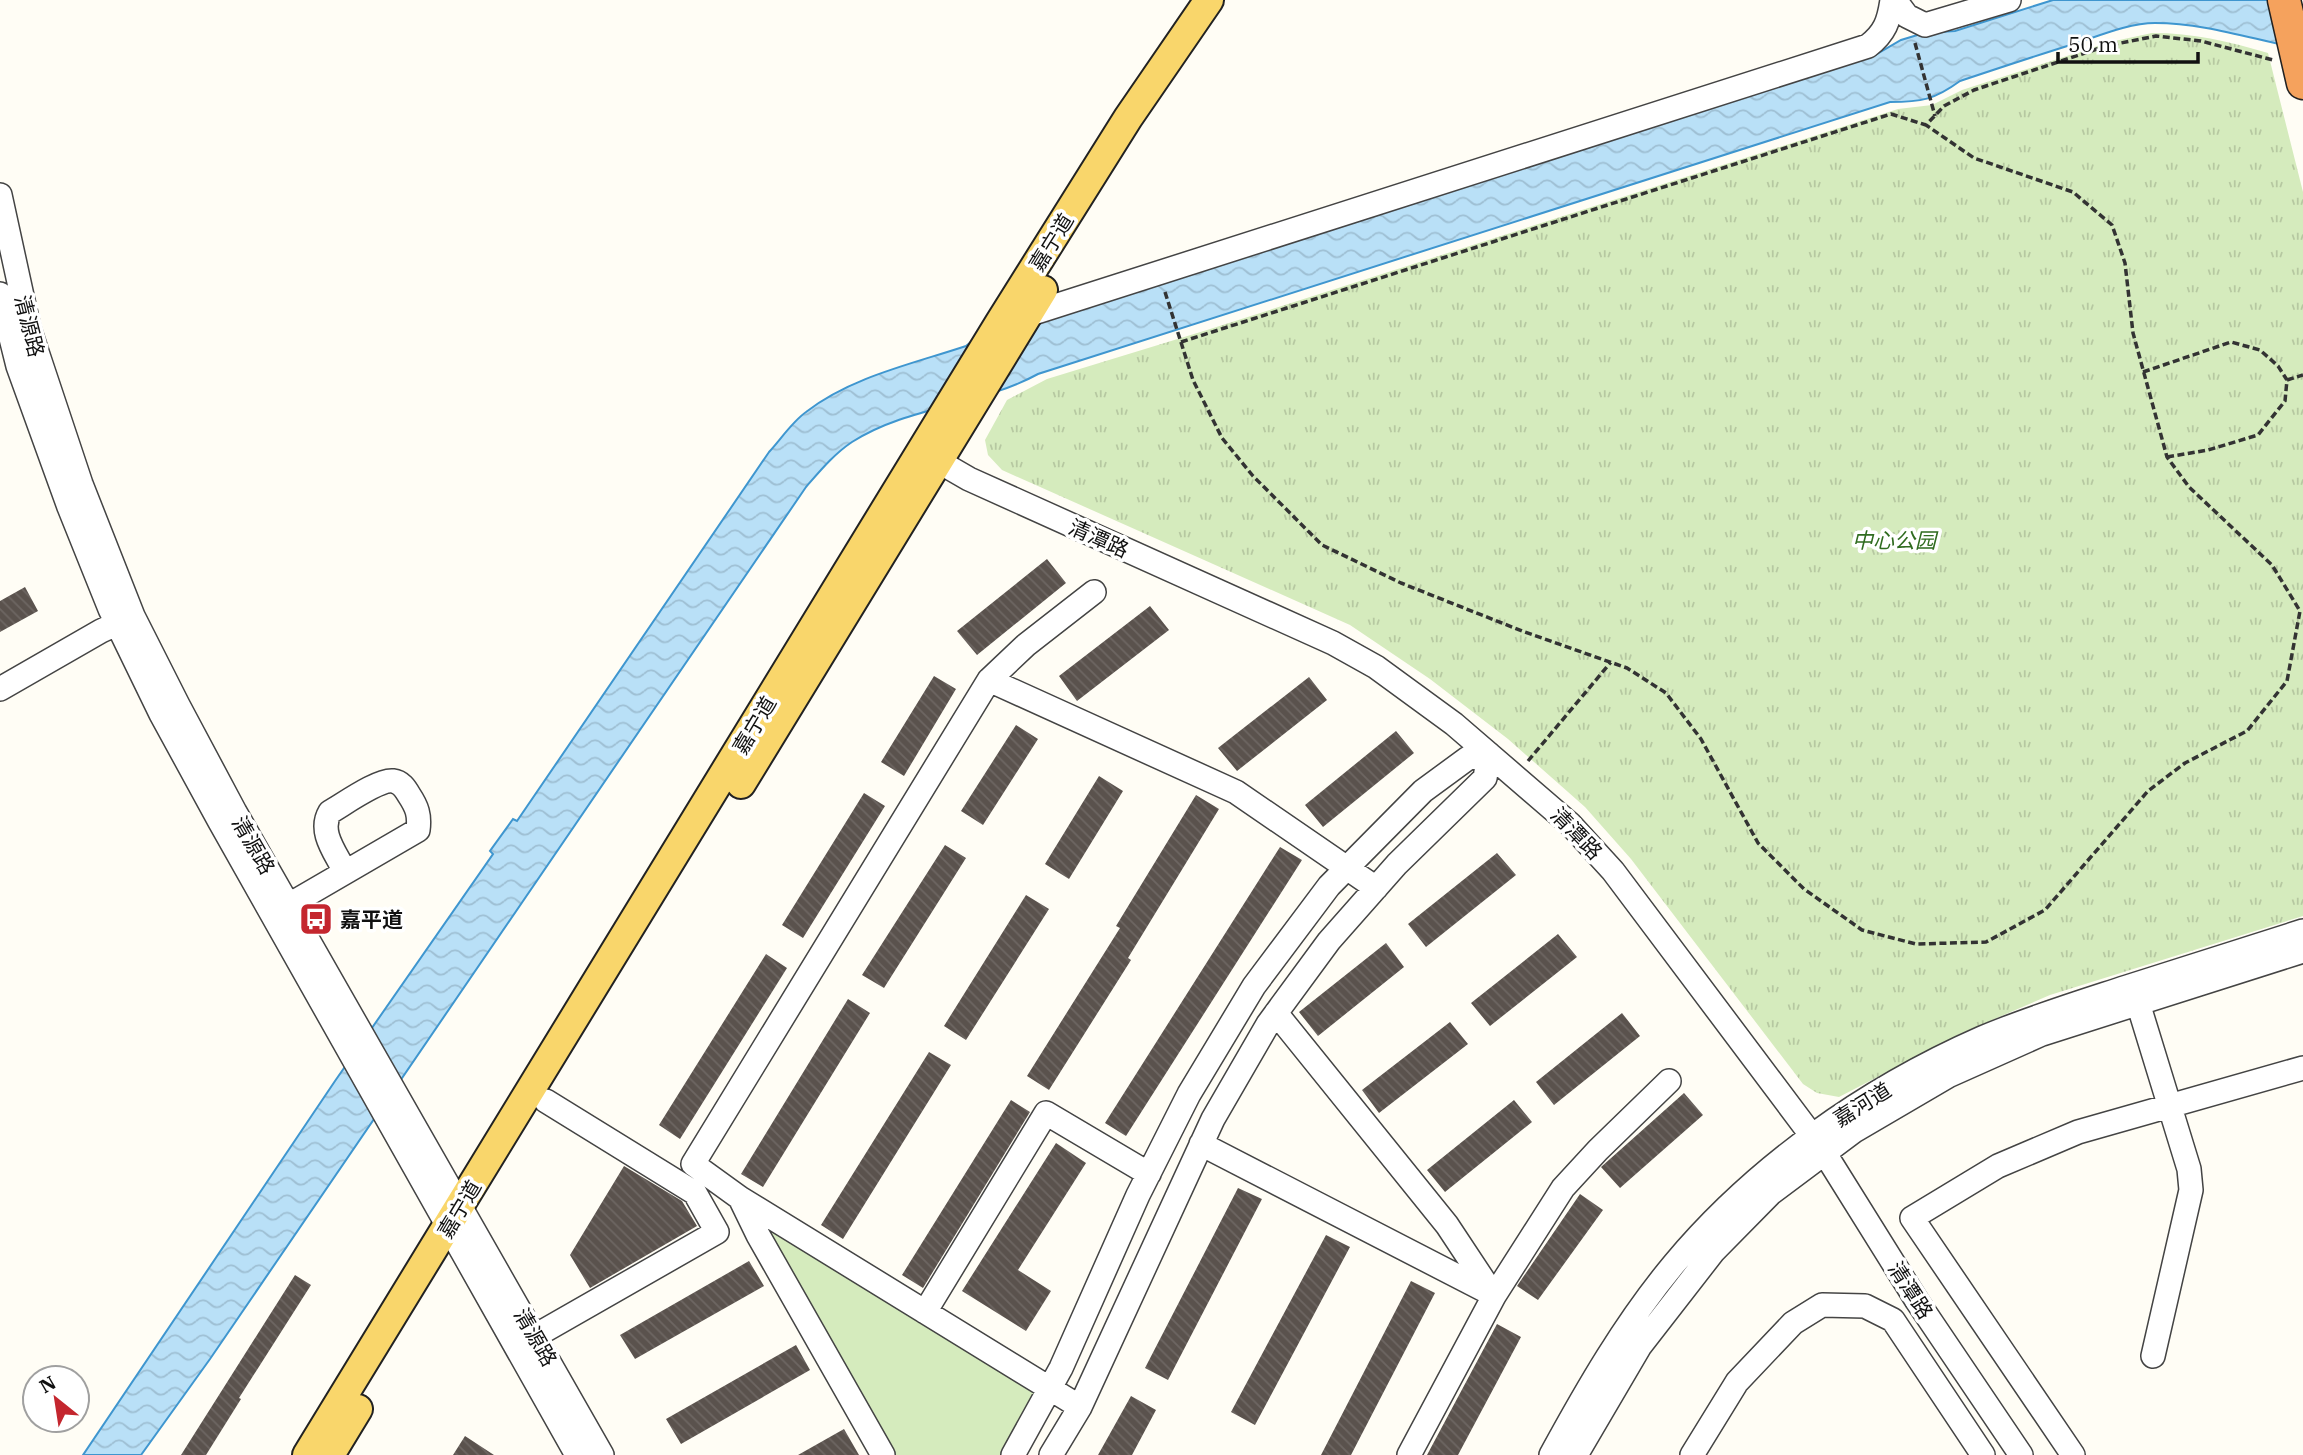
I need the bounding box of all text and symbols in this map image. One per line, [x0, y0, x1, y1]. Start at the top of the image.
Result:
scale bar [2058, 21, 2198, 65]
text: 50 m [2068, 30, 2118, 58]
street label: 嘉宁道 [1022, 208, 1080, 276]
street label: 清源路 [9, 292, 51, 360]
street label: 清潭路 [1065, 512, 1133, 564]
park label: 中心公园 [1852, 526, 1939, 554]
street label: 嘉宁道 [726, 691, 782, 759]
street label: 清潭路 [1545, 801, 1609, 865]
street label: 清源路 [226, 811, 282, 879]
bus stop icon: 嘉平道 [297, 900, 335, 938]
place label: 嘉平道 [340, 905, 403, 933]
street label: 嘉河道 [1828, 1075, 1896, 1133]
street label: 嘉宁道 [431, 1175, 487, 1243]
street label: 清潭路 [1882, 1256, 1940, 1324]
street label: 清源路 [508, 1303, 564, 1371]
north arrow [21, 1364, 91, 1434]
text: N [35, 1370, 60, 1398]

